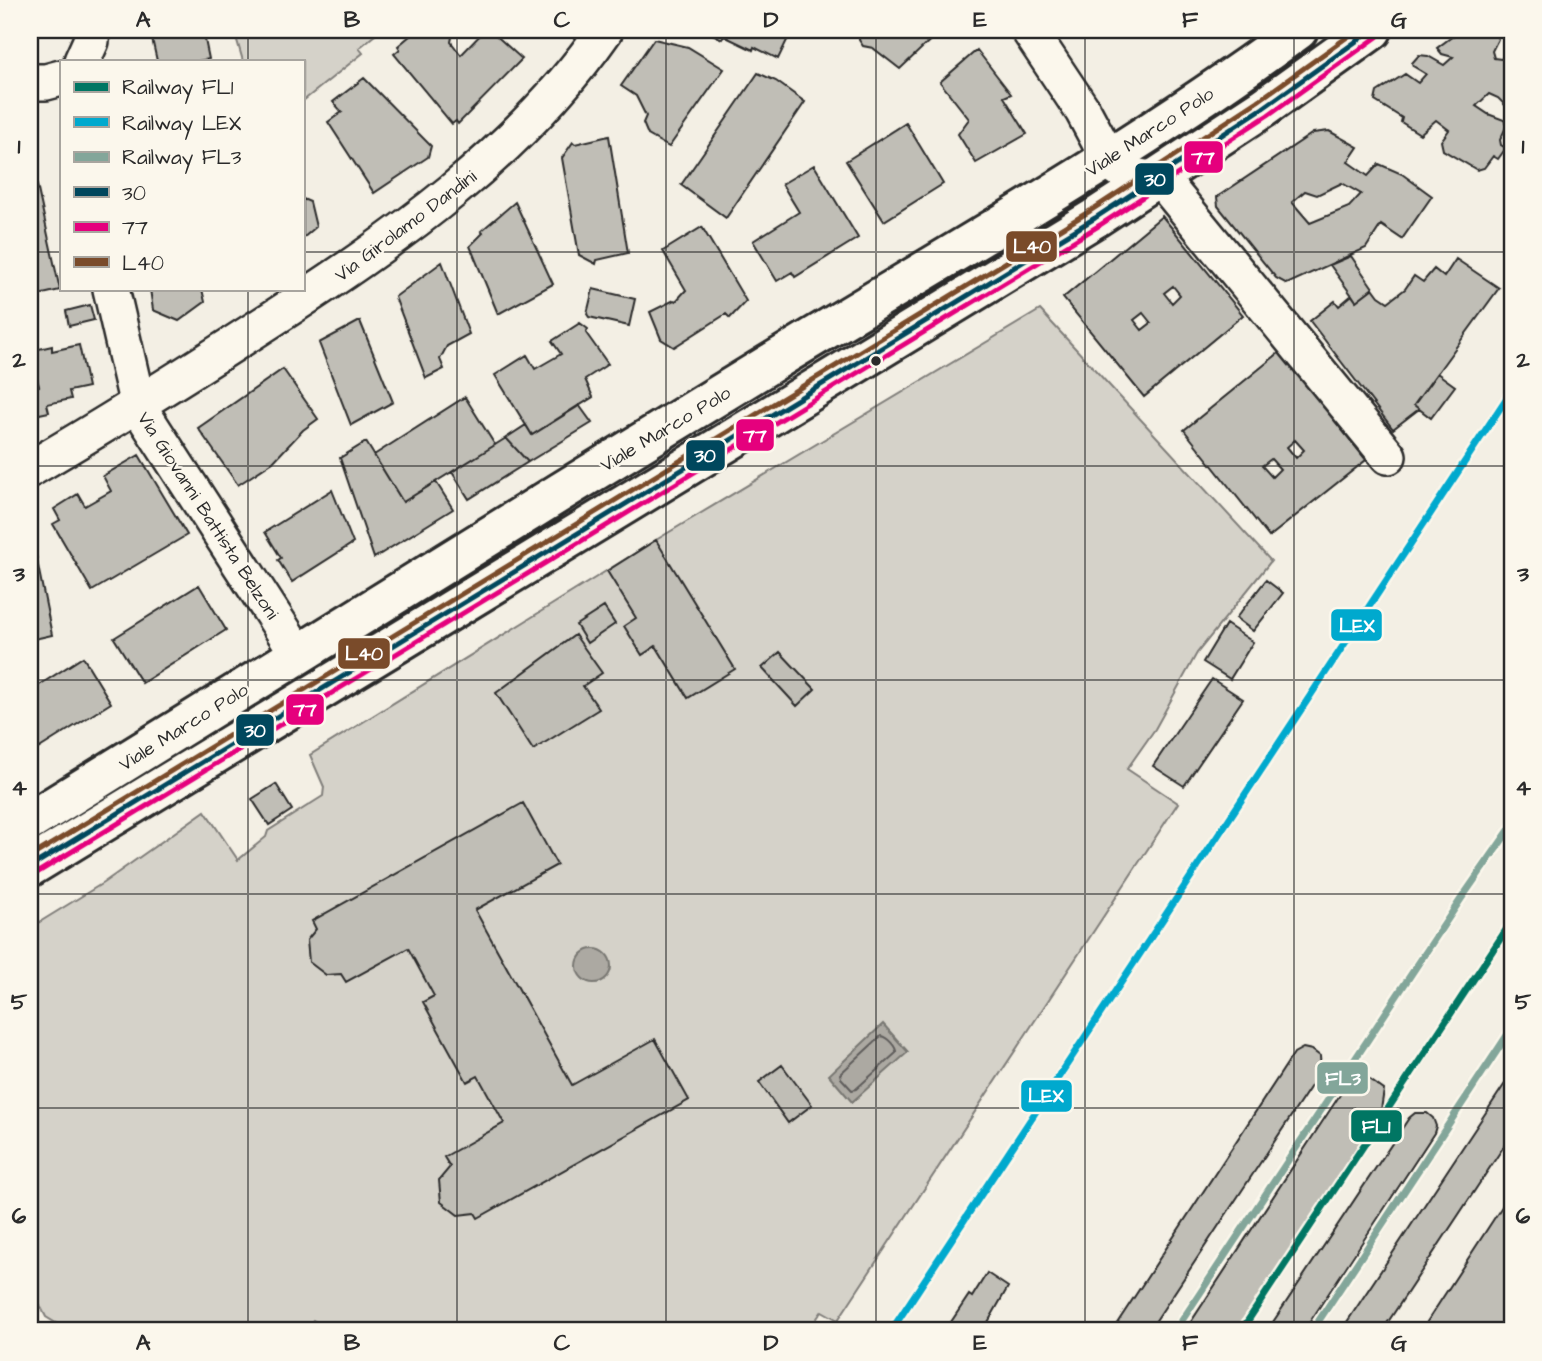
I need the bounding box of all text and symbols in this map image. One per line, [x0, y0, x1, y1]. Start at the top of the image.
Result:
text: A [136, 4, 151, 36]
text: B [344, 4, 361, 36]
text: C [554, 4, 571, 36]
text: D [764, 4, 779, 36]
text: E [973, 4, 987, 36]
text: F [1182, 4, 1199, 36]
text: G [1391, 4, 1407, 36]
legend [60, 60, 304, 290]
text: Railway FL1 [122, 73, 234, 104]
street label: Viale Marco Polo [1080, 80, 1219, 184]
text: Railway LEX [122, 109, 242, 140]
text: 1 [18, 130, 21, 162]
text: 1 [1522, 130, 1525, 162]
line badge: 77 [1183, 140, 1224, 174]
text: Railway FL3 [122, 143, 242, 174]
text: 77 [1190, 145, 1215, 172]
line badge: 30 [1134, 162, 1175, 196]
street label: Via Girolamo Dandini [329, 164, 483, 289]
text: 30 [1143, 167, 1166, 194]
text: 30 [122, 179, 146, 208]
text: 77 [122, 213, 148, 242]
line badge: L40 [1005, 230, 1058, 263]
text: L40 [1013, 234, 1051, 261]
text: L40 [122, 249, 164, 278]
text: 2 [11, 344, 26, 376]
text: 2 [1515, 344, 1530, 376]
unlabelled marker [869, 354, 883, 368]
street label: Viale Marco Polo [595, 379, 736, 479]
street label: Via Giovanni Battista Belzoni [130, 407, 285, 625]
line badge: 77 [735, 418, 775, 452]
text: 77 [742, 423, 767, 450]
line badge: 30 [685, 439, 726, 472]
text: 30 [693, 443, 716, 470]
text: 3 [12, 558, 25, 590]
text: 3 [1516, 558, 1529, 590]
line badge: LEX [1330, 608, 1383, 642]
text: LEX [1339, 613, 1376, 640]
line badge: L40 [337, 637, 391, 670]
text: L40 [345, 641, 383, 668]
street label: Viale Marco Polo [114, 676, 254, 778]
line badge: 77 [285, 693, 325, 726]
text: 77 [292, 697, 317, 724]
line badge: 30 [235, 713, 275, 747]
text: 30 [243, 718, 266, 745]
text: 4 [11, 772, 27, 804]
text: 4 [1515, 772, 1531, 804]
text: 5 [11, 986, 28, 1018]
text: 5 [1515, 986, 1532, 1018]
line badge: FL3 [1316, 1061, 1369, 1095]
text: FL3 [1325, 1066, 1361, 1093]
line badge: LEX [1020, 1079, 1073, 1113]
text: LEX [1028, 1083, 1065, 1110]
line badge: FL1 [1350, 1109, 1403, 1143]
text: FL1 [1362, 1114, 1391, 1141]
text: 6 [12, 1200, 27, 1232]
text: 6 [1516, 1200, 1531, 1232]
text: A [136, 1327, 151, 1359]
text: B [344, 1327, 361, 1359]
text: C [554, 1327, 571, 1359]
text: D [764, 1327, 779, 1359]
text: E [973, 1327, 987, 1359]
text: F [1182, 1327, 1199, 1359]
text: G [1391, 1327, 1407, 1359]

